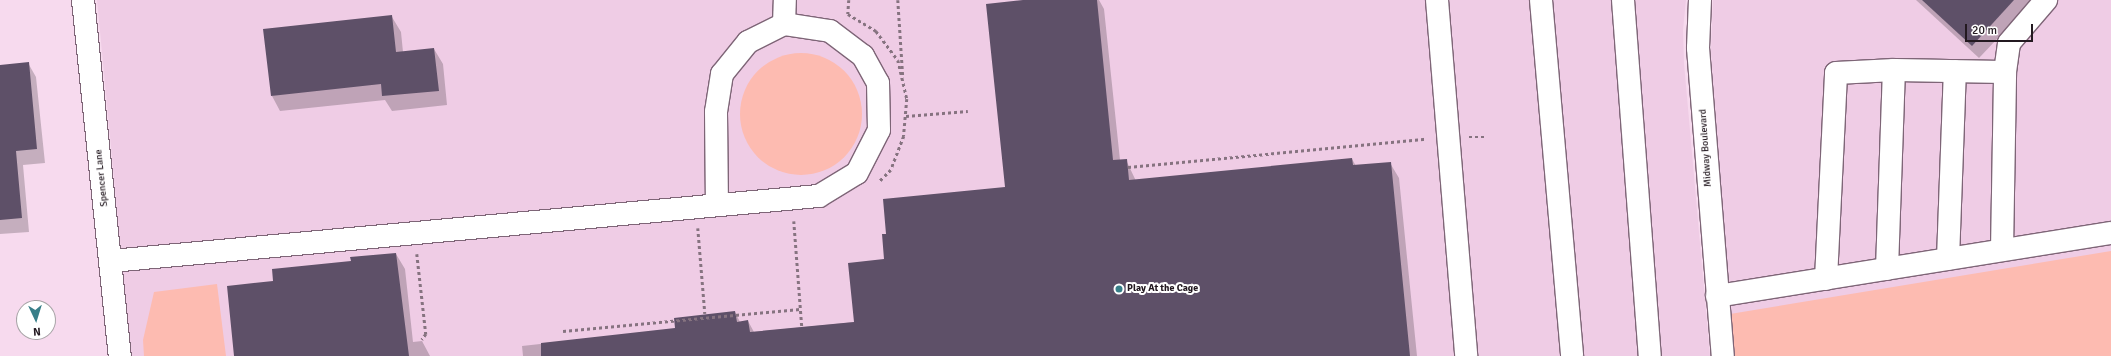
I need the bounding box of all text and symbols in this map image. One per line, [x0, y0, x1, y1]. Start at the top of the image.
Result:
scale bar [1967, 16, 2035, 42]
text: 20 m [1972, 23, 1997, 38]
street label: Midway Boulevard [1697, 109, 1715, 187]
street label: Spencer Lane [93, 149, 111, 207]
place label: Play At the Cage [1127, 283, 1198, 295]
marker: Play At the Cage [1114, 284, 1124, 294]
north arrow [16, 300, 56, 340]
text: N [33, 325, 41, 338]

